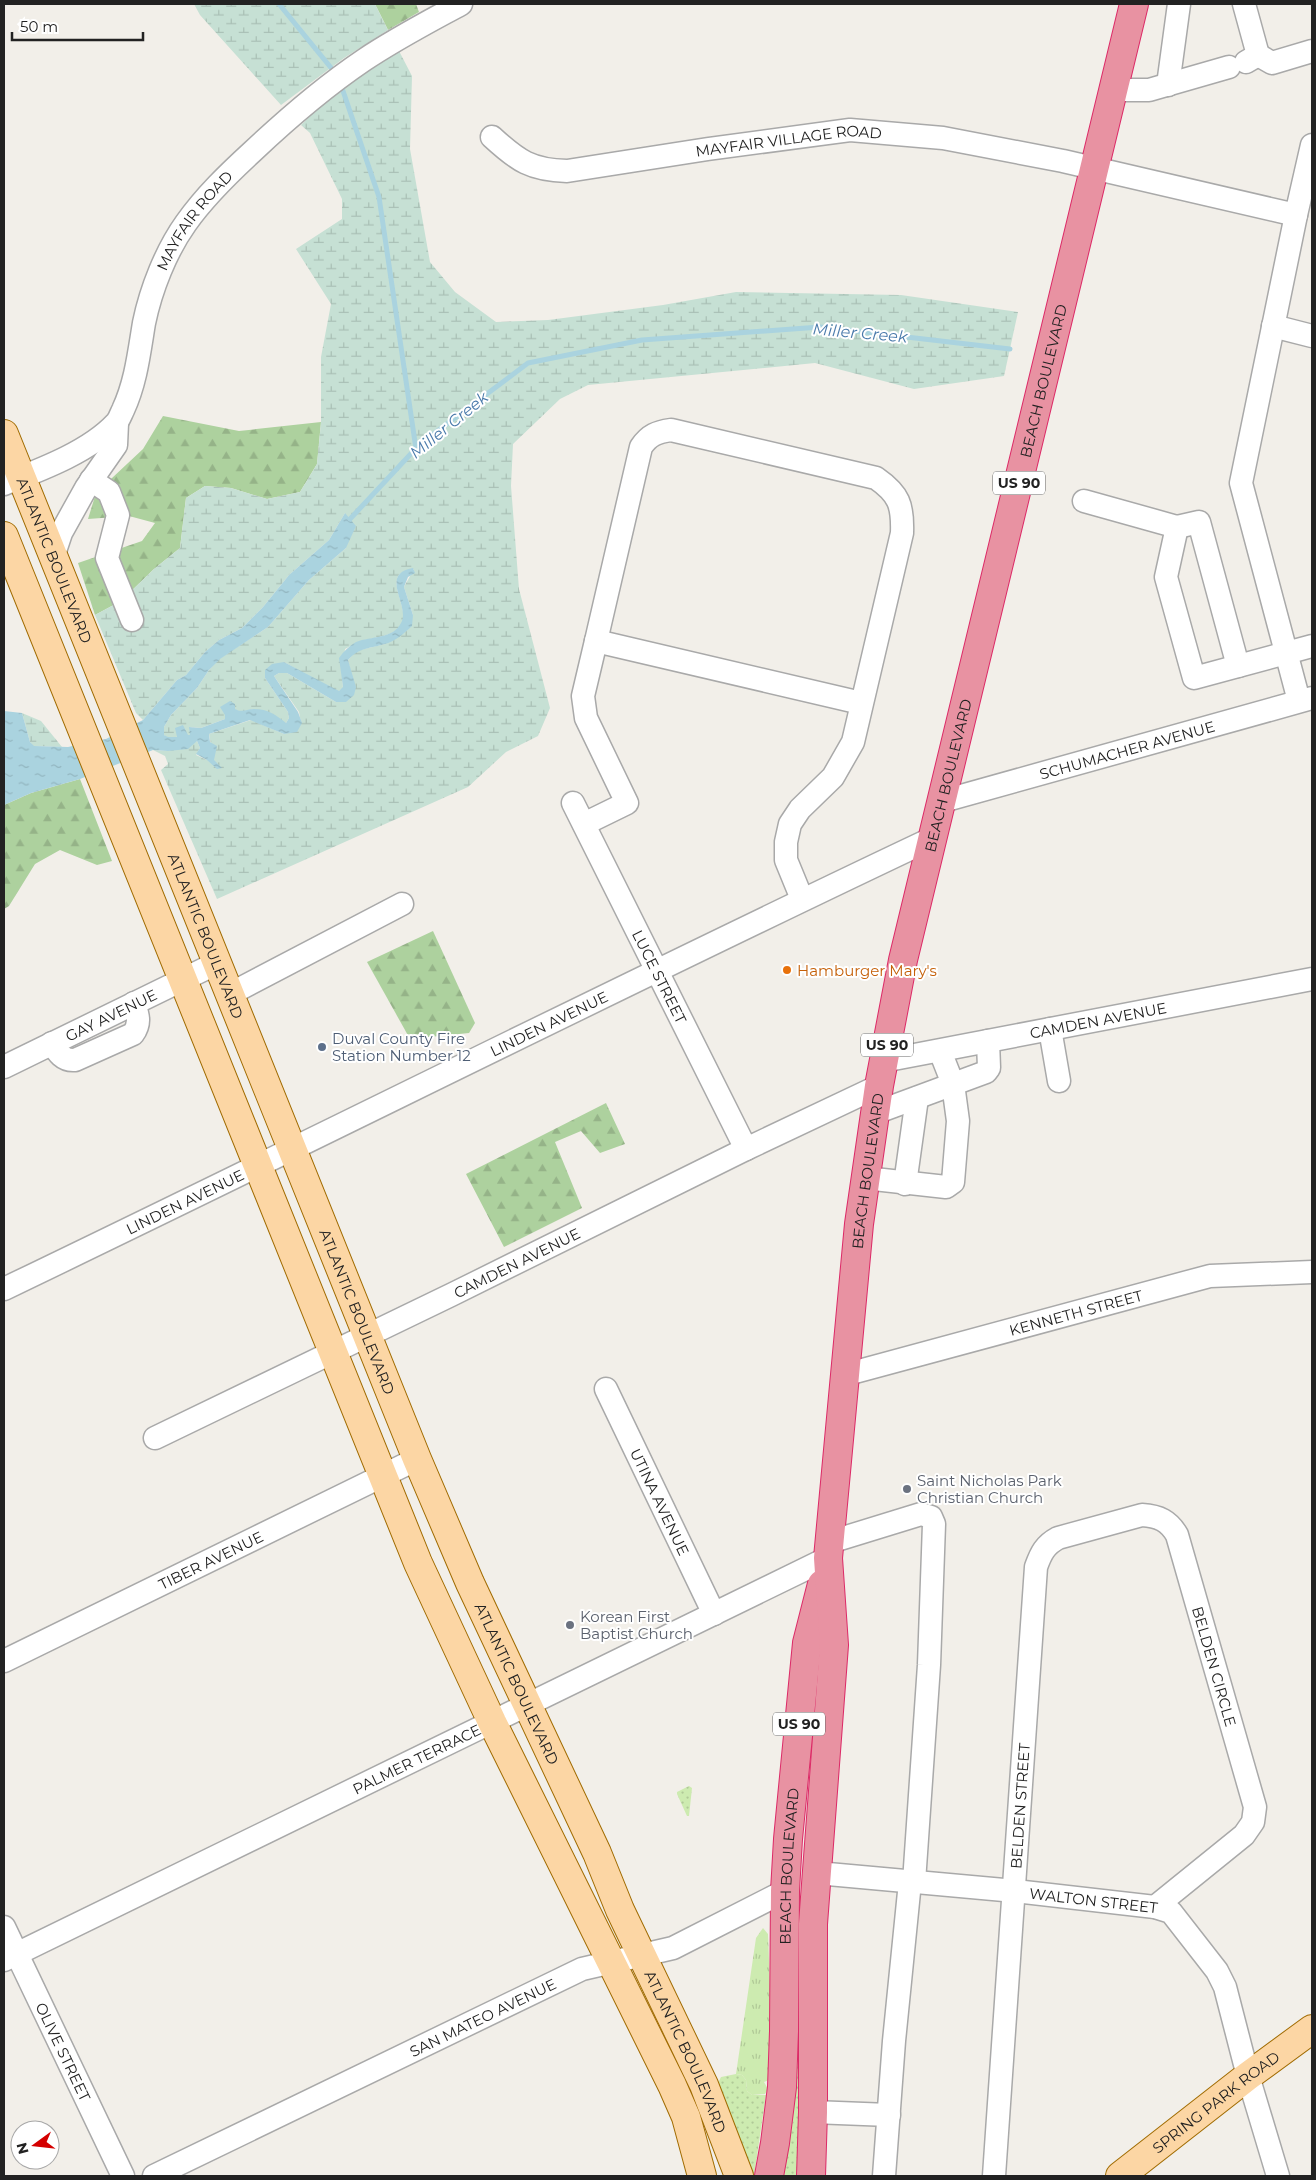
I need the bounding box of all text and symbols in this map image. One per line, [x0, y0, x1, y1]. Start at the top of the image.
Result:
scale bar [12, 10, 144, 42]
text: 50 m [20, 17, 58, 36]
street label: MAYFAIR VILLAGE ROAD [694, 120, 883, 160]
street label: MAYFAIR ROAD [152, 166, 236, 273]
street label: BEACH BOULEVARD [1015, 302, 1071, 459]
water label: Miller Creek [812, 319, 910, 347]
water label: Miller Creek [406, 387, 493, 462]
road number: US 90 [993, 472, 1045, 494]
street label: ATLANTIC BOULEVARD [13, 475, 97, 646]
street label: BEACH BOULEVARD [920, 697, 975, 854]
street label: SCHUMACHER AVENUE [1037, 716, 1217, 783]
street label: ATLANTIC BOULEVARD [164, 850, 248, 1021]
street label: LUCE STREET [628, 926, 691, 1027]
place label: Hamburger Mary's [797, 961, 937, 980]
marker: Hamburger Mary's [781, 964, 793, 976]
street label: GAY AVENUE [62, 984, 160, 1045]
street label: LINDEN AVENUE [487, 987, 611, 1060]
street label: CAMDEN AVENUE [1028, 998, 1168, 1042]
place label: Duval County Fire Station Number 12 [332, 1029, 471, 1065]
road number: US 90 [861, 1034, 913, 1056]
marker: Duval County Fire Station Number 12 [316, 1041, 328, 1053]
street label: BEACH BOULEVARD [847, 1092, 887, 1250]
street label: LINDEN AVENUE [123, 1165, 247, 1238]
street label: CAMDEN AVENUE [450, 1223, 583, 1302]
street label: ATLANTIC BOULEVARD [316, 1226, 399, 1397]
street label: KENNETH STREET [1007, 1285, 1145, 1339]
street label: UTINA AVENUE [626, 1445, 694, 1558]
place label: Saint Nicholas Park Christian Church [917, 1471, 1062, 1507]
marker: Saint Nicholas Park Christian Church [901, 1483, 913, 1495]
street label: TIBER AVENUE [155, 1526, 266, 1594]
street label: ATLANTIC BOULEVARD [471, 1599, 564, 1768]
street label: BELDEN CIRCLE [1188, 1604, 1241, 1729]
place label: Korean First Baptist Church [580, 1607, 693, 1643]
marker: Korean First Baptist Church [564, 1619, 576, 1631]
road number: US 90 [773, 1712, 825, 1736]
street label: PALMER TERRACE [349, 1719, 484, 1798]
street label: BELDEN STREET [1006, 1742, 1033, 1869]
street label: BEACH BOULEVARD [775, 1787, 802, 1945]
street label: WALTON STREET [1028, 1883, 1159, 1917]
street label: ATLANTIC BOULEVARD [641, 1967, 731, 2136]
street label: SAN MATEO AVENUE [406, 1974, 559, 2061]
street label: OLIVE STREET [32, 1999, 95, 2104]
street label: SPRING PARK ROAD [1148, 2047, 1283, 2157]
north arrow [10, 2120, 60, 2170]
text: N [12, 2141, 33, 2156]

